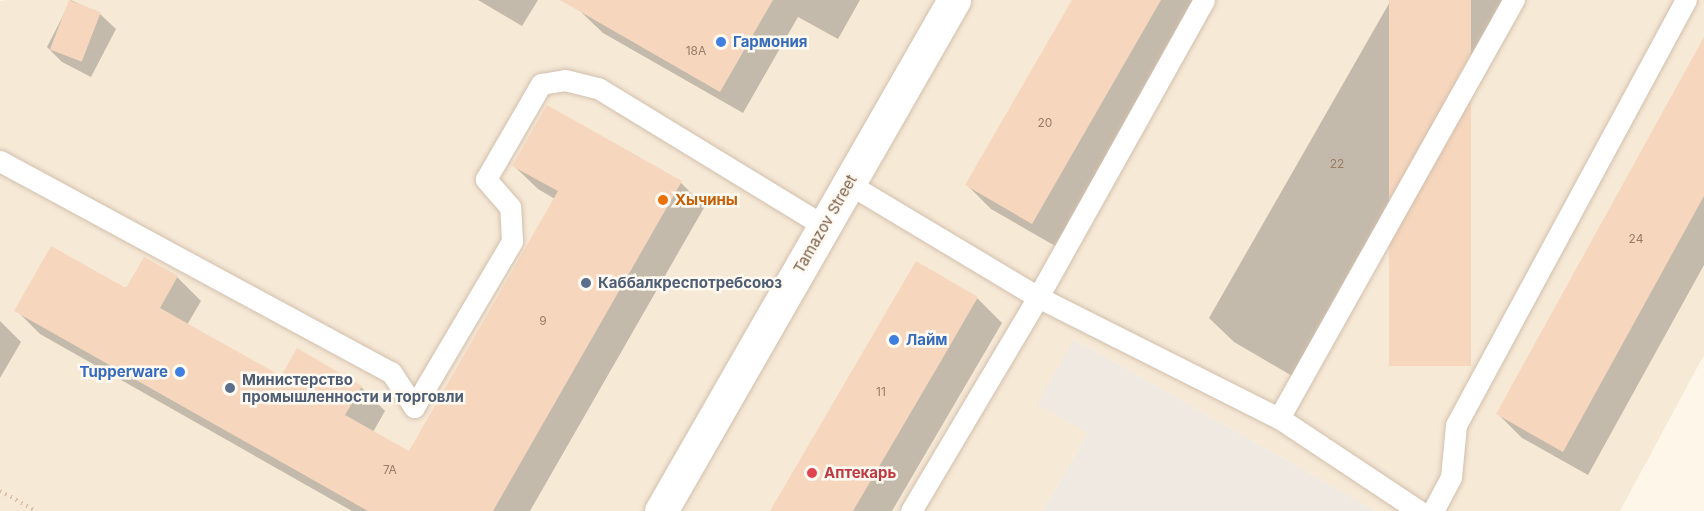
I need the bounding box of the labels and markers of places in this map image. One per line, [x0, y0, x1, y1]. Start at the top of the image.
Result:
place label: Гармония [733, 33, 808, 51]
marker: Гармония [714, 35, 728, 49]
place label: Хычины [675, 191, 738, 209]
marker: Хычины [656, 193, 670, 207]
place label: Каббалкреспотребсоюз [598, 274, 782, 292]
marker: Каббалкреспотребсоюз [579, 276, 593, 290]
place label: Лайм [906, 331, 947, 349]
marker: Лайм [887, 333, 901, 347]
place label: Tupperware [80, 363, 168, 381]
marker: Tupperware [173, 365, 187, 379]
place label: Министерство промышленности и торговли [242, 370, 464, 405]
marker: Министерство промышленности и торговли [223, 381, 237, 395]
place label: Аптекарь [824, 464, 896, 482]
marker: Аптекарь [805, 466, 819, 480]

